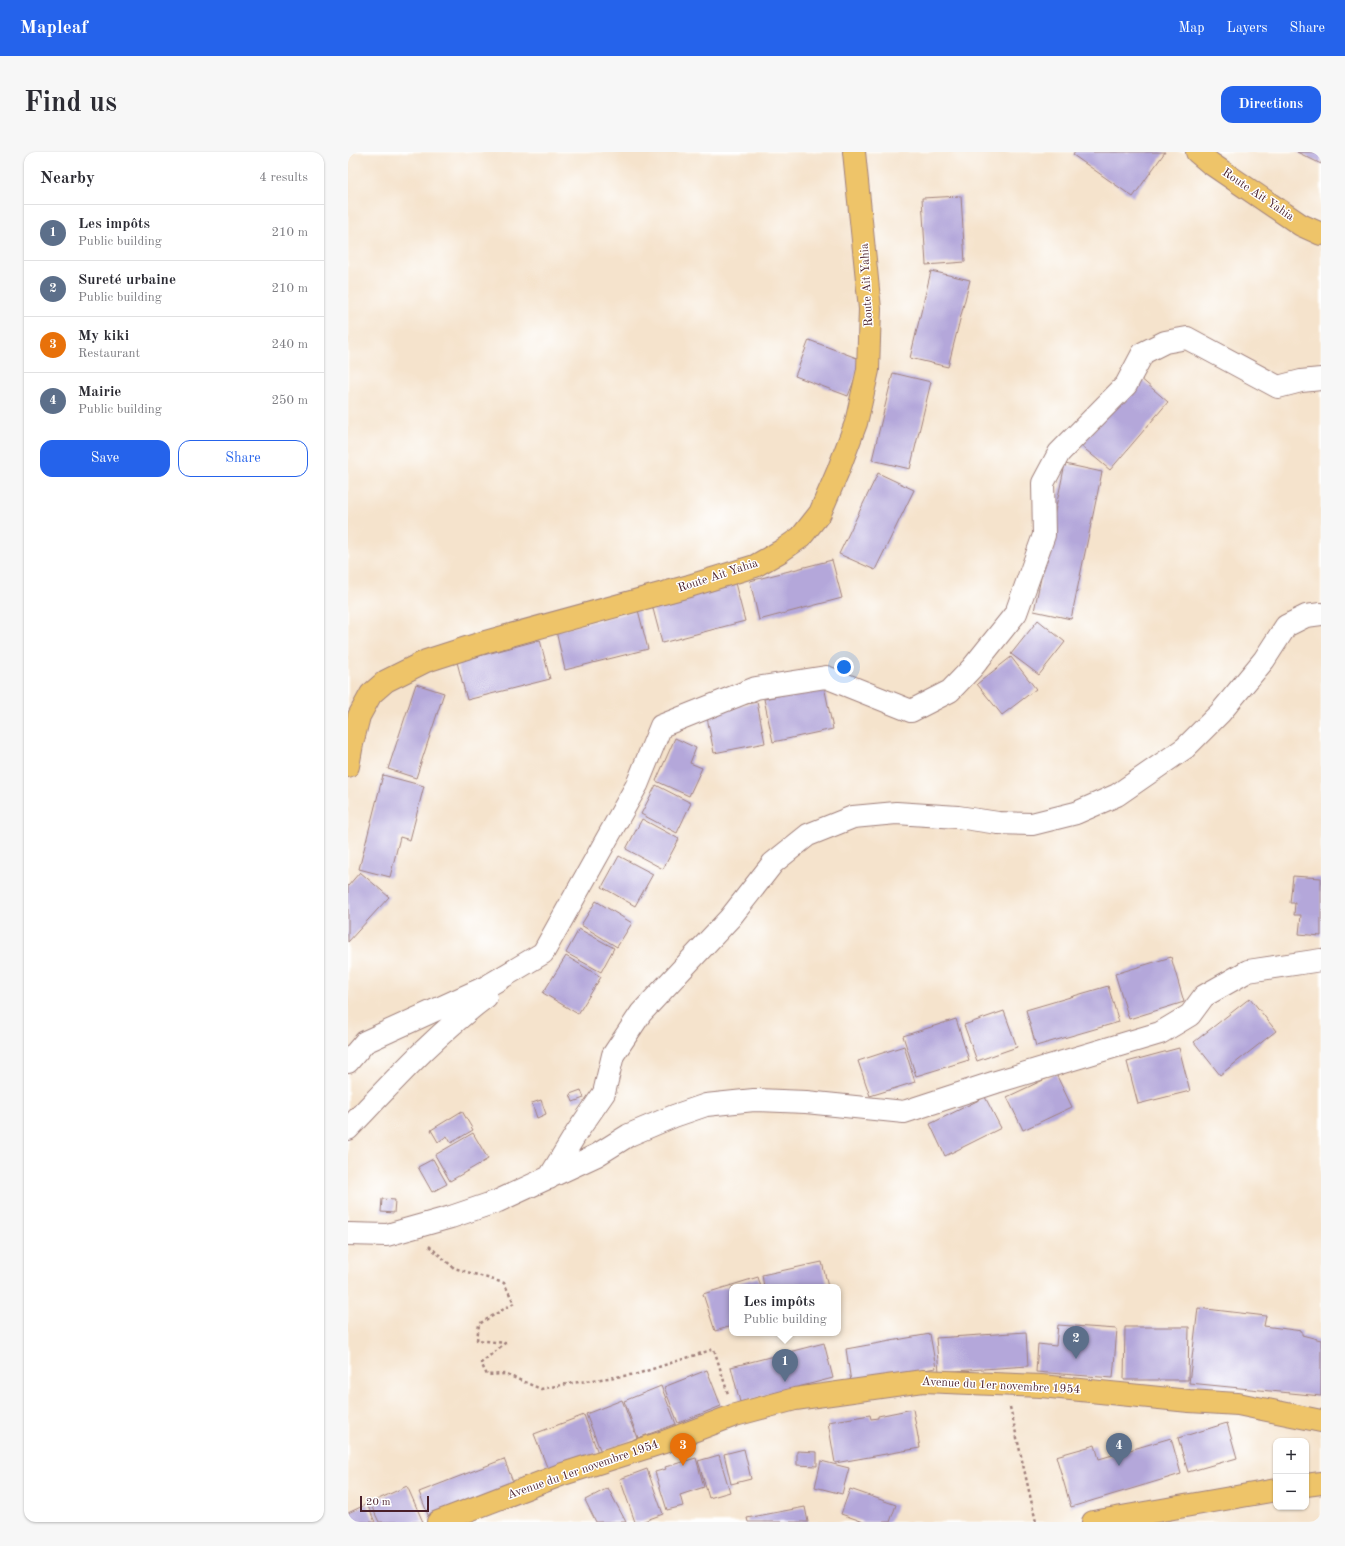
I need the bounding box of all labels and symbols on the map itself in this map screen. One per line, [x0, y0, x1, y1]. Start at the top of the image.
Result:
street label: Route Ait Yahia [1220, 167, 1296, 223]
street label: Route Ait Yahia [859, 243, 875, 327]
street label: Route Ait Yahia [676, 557, 760, 595]
your location [834, 657, 854, 677]
pin: 2 [1063, 1326, 1089, 1359]
pin: 1 [772, 1349, 798, 1382]
street label: Avenue du 1er novembre 1954 [921, 1375, 1081, 1396]
pin: 3 [670, 1433, 696, 1466]
pin: 4 [1106, 1433, 1132, 1466]
street label: Avenue du 1er novembre 1954 [506, 1438, 660, 1502]
scale bar [360, 1494, 429, 1513]

